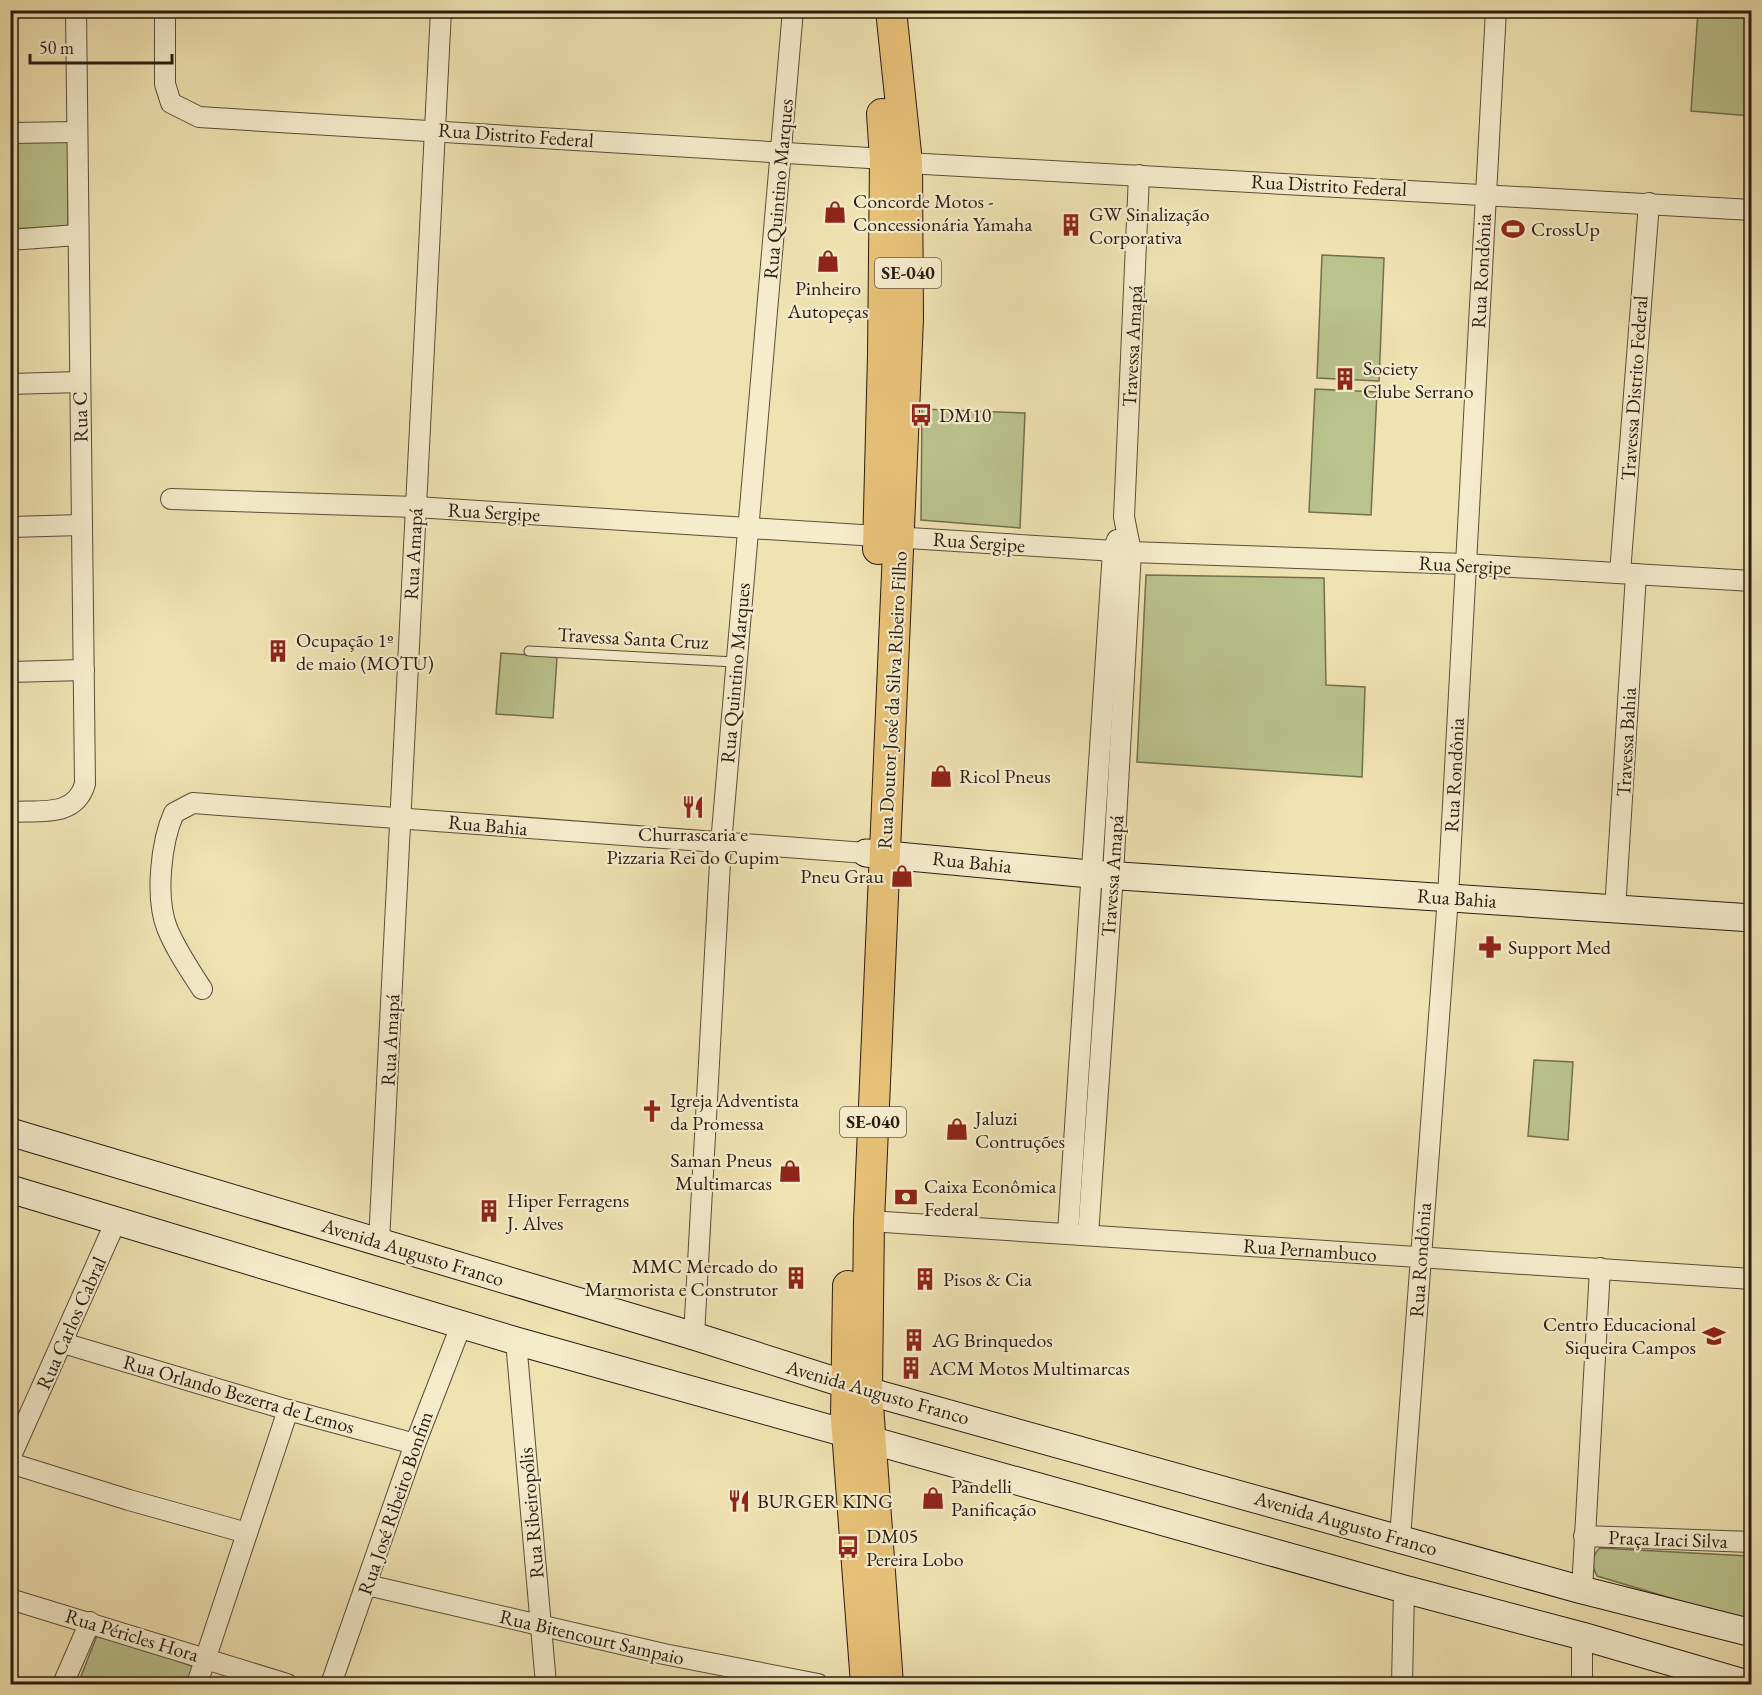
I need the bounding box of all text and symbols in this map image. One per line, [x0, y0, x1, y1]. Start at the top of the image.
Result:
scale bar [30, 27, 172, 65]
text: 50 m [39, 36, 74, 59]
street label: Rua Quintino Marques [757, 98, 799, 280]
street label: Rua Distrito Federal [437, 117, 595, 153]
street label: Rua Distrito Federal [1250, 168, 1408, 202]
place label: Concorde Motos - Concessionária Yamaha [853, 188, 1032, 237]
shop icon: Concorde Motos - Concessionária Yamaha [822, 199, 848, 225]
place label: GW Sinalização Corporativa [1089, 201, 1210, 250]
building icon: GW Sinalização Corporativa [1058, 212, 1084, 238]
street label: Rua Rondônia [1465, 213, 1497, 329]
sports icon: CrossUp [1500, 216, 1526, 242]
place label: CrossUp [1531, 216, 1600, 242]
shop icon: Pinheiro Autopeças [815, 248, 841, 274]
road number: SE-040 [875, 258, 941, 288]
place label: Pinheiro Autopeças [787, 275, 868, 324]
street label: Travessa Amapá [1116, 284, 1148, 408]
street label: Travessa Distrito Federal [1615, 294, 1653, 482]
place label: Society Clube Serrano [1363, 355, 1474, 404]
building icon: Society Clube Serrano [1332, 366, 1358, 392]
street label: Rua C [67, 391, 93, 443]
bus stop icon: DM10 [908, 402, 934, 428]
place label: DM10 [939, 402, 992, 428]
street label: Rua Sergipe [447, 497, 541, 527]
street label: Rua Amapá [398, 507, 428, 601]
street label: Rua Sergipe [932, 526, 1026, 558]
street label: Rua Doutor José da Silva Ribeiro Filho [871, 550, 913, 850]
street label: Rua Sergipe [1418, 550, 1512, 580]
street label: Rua Quintino Marques [714, 582, 756, 764]
street label: Travessa Santa Cruz [557, 621, 710, 655]
place label: Ocupação 1º de maio (MOTU) [296, 627, 434, 676]
building icon: Ocupação 1º de maio (MOTU) [265, 638, 291, 664]
street label: Travessa Bahia [1610, 687, 1642, 797]
street label: Rua Rondônia [1438, 717, 1470, 833]
shop icon: Ricol Pneus [928, 763, 954, 789]
place label: Ricol Pneus [959, 763, 1051, 789]
restaurant icon: Churrascaria e Pizzaria Rei do Cupim [680, 794, 706, 820]
street label: Rua Bahia [447, 809, 529, 841]
street label: Travessa Amapá [1095, 814, 1129, 938]
place label: Churrascaria e Pizzaria Rei do Cupim [606, 821, 780, 870]
street label: Rua Bahia [931, 845, 1013, 879]
place label: Pneu Grau [800, 863, 884, 889]
shop icon: Pneu Grau [889, 863, 915, 889]
street label: Rua Bahia [1416, 882, 1498, 914]
pharmacy icon: Support Med [1477, 934, 1503, 960]
place label: Support Med [1508, 934, 1612, 960]
street label: Rua Amapá [375, 993, 405, 1087]
place label: Igreja Adventista da Promessa [670, 1087, 799, 1136]
church icon: Igreja Adventista da Promessa [639, 1098, 665, 1124]
place label: Jaluzi Contruções [973, 1105, 1065, 1154]
road number: SE-040 [840, 1107, 906, 1137]
shop icon: Jaluzi Contruções [944, 1116, 970, 1142]
place label: Saman Pneus Multimarcas [670, 1147, 772, 1196]
shop icon: Saman Pneus Multimarcas [777, 1158, 803, 1184]
place label: Caixa Econômica Federal [924, 1173, 1057, 1222]
bank icon: Caixa Econômica Federal [893, 1184, 919, 1210]
place label: Hiper Ferragens J. Alves [505, 1187, 629, 1236]
building icon: Hiper Ferragens J. Alves [476, 1198, 502, 1224]
street label: Rua Rondônia [1403, 1202, 1437, 1318]
street label: Avenida Augusto Franco [318, 1212, 507, 1292]
street label: Rua Pernambuco [1242, 1232, 1378, 1268]
street label: Rua Carlos Cabral [30, 1252, 112, 1393]
place label: MMC Mercado do Marmorista e Construtor [585, 1253, 778, 1302]
building icon: MMC Mercado do Marmorista e Construtor [783, 1265, 809, 1291]
building icon: Pisos & Cia [912, 1266, 938, 1292]
place label: Pisos & Cia [943, 1266, 1032, 1292]
place label: Centro Educacional Siqueira Campos [1543, 1311, 1696, 1360]
school or university icon: Centro Educacional Siqueira Campos [1701, 1323, 1727, 1349]
building icon: AG Brinquedos [901, 1327, 927, 1353]
place label: AG Brinquedos [931, 1327, 1053, 1353]
street label: Rua Orlando Bezerra de Lemos [120, 1348, 358, 1440]
street label: Avenida Augusto Franco [782, 1353, 973, 1431]
building icon: ACM Motos Multimarcas [898, 1355, 924, 1381]
place label: ACM Motos Multimarcas [928, 1355, 1130, 1381]
street label: Rua José Ribeiro Bonfim [351, 1407, 439, 1598]
street label: Rua Ribeiropólis [512, 1446, 550, 1580]
place label: Pandelli Panificação [951, 1473, 1036, 1522]
street label: Avenida Augusto Franco [1250, 1484, 1441, 1562]
shop icon: Pandelli Panificação [920, 1485, 946, 1511]
restaurant icon: BURGER KING [726, 1488, 752, 1514]
place label: BURGER KING [757, 1488, 893, 1514]
place label: DM05 Pereira Lobo [866, 1523, 964, 1572]
street label: Praça Iraci Silva [1608, 1524, 1728, 1554]
bus stop icon: DM05 Pereira Lobo [835, 1534, 861, 1560]
street label: Rua Péricles Hora [62, 1602, 202, 1668]
street label: Rua Bitencourt Sampaio [497, 1603, 687, 1671]

